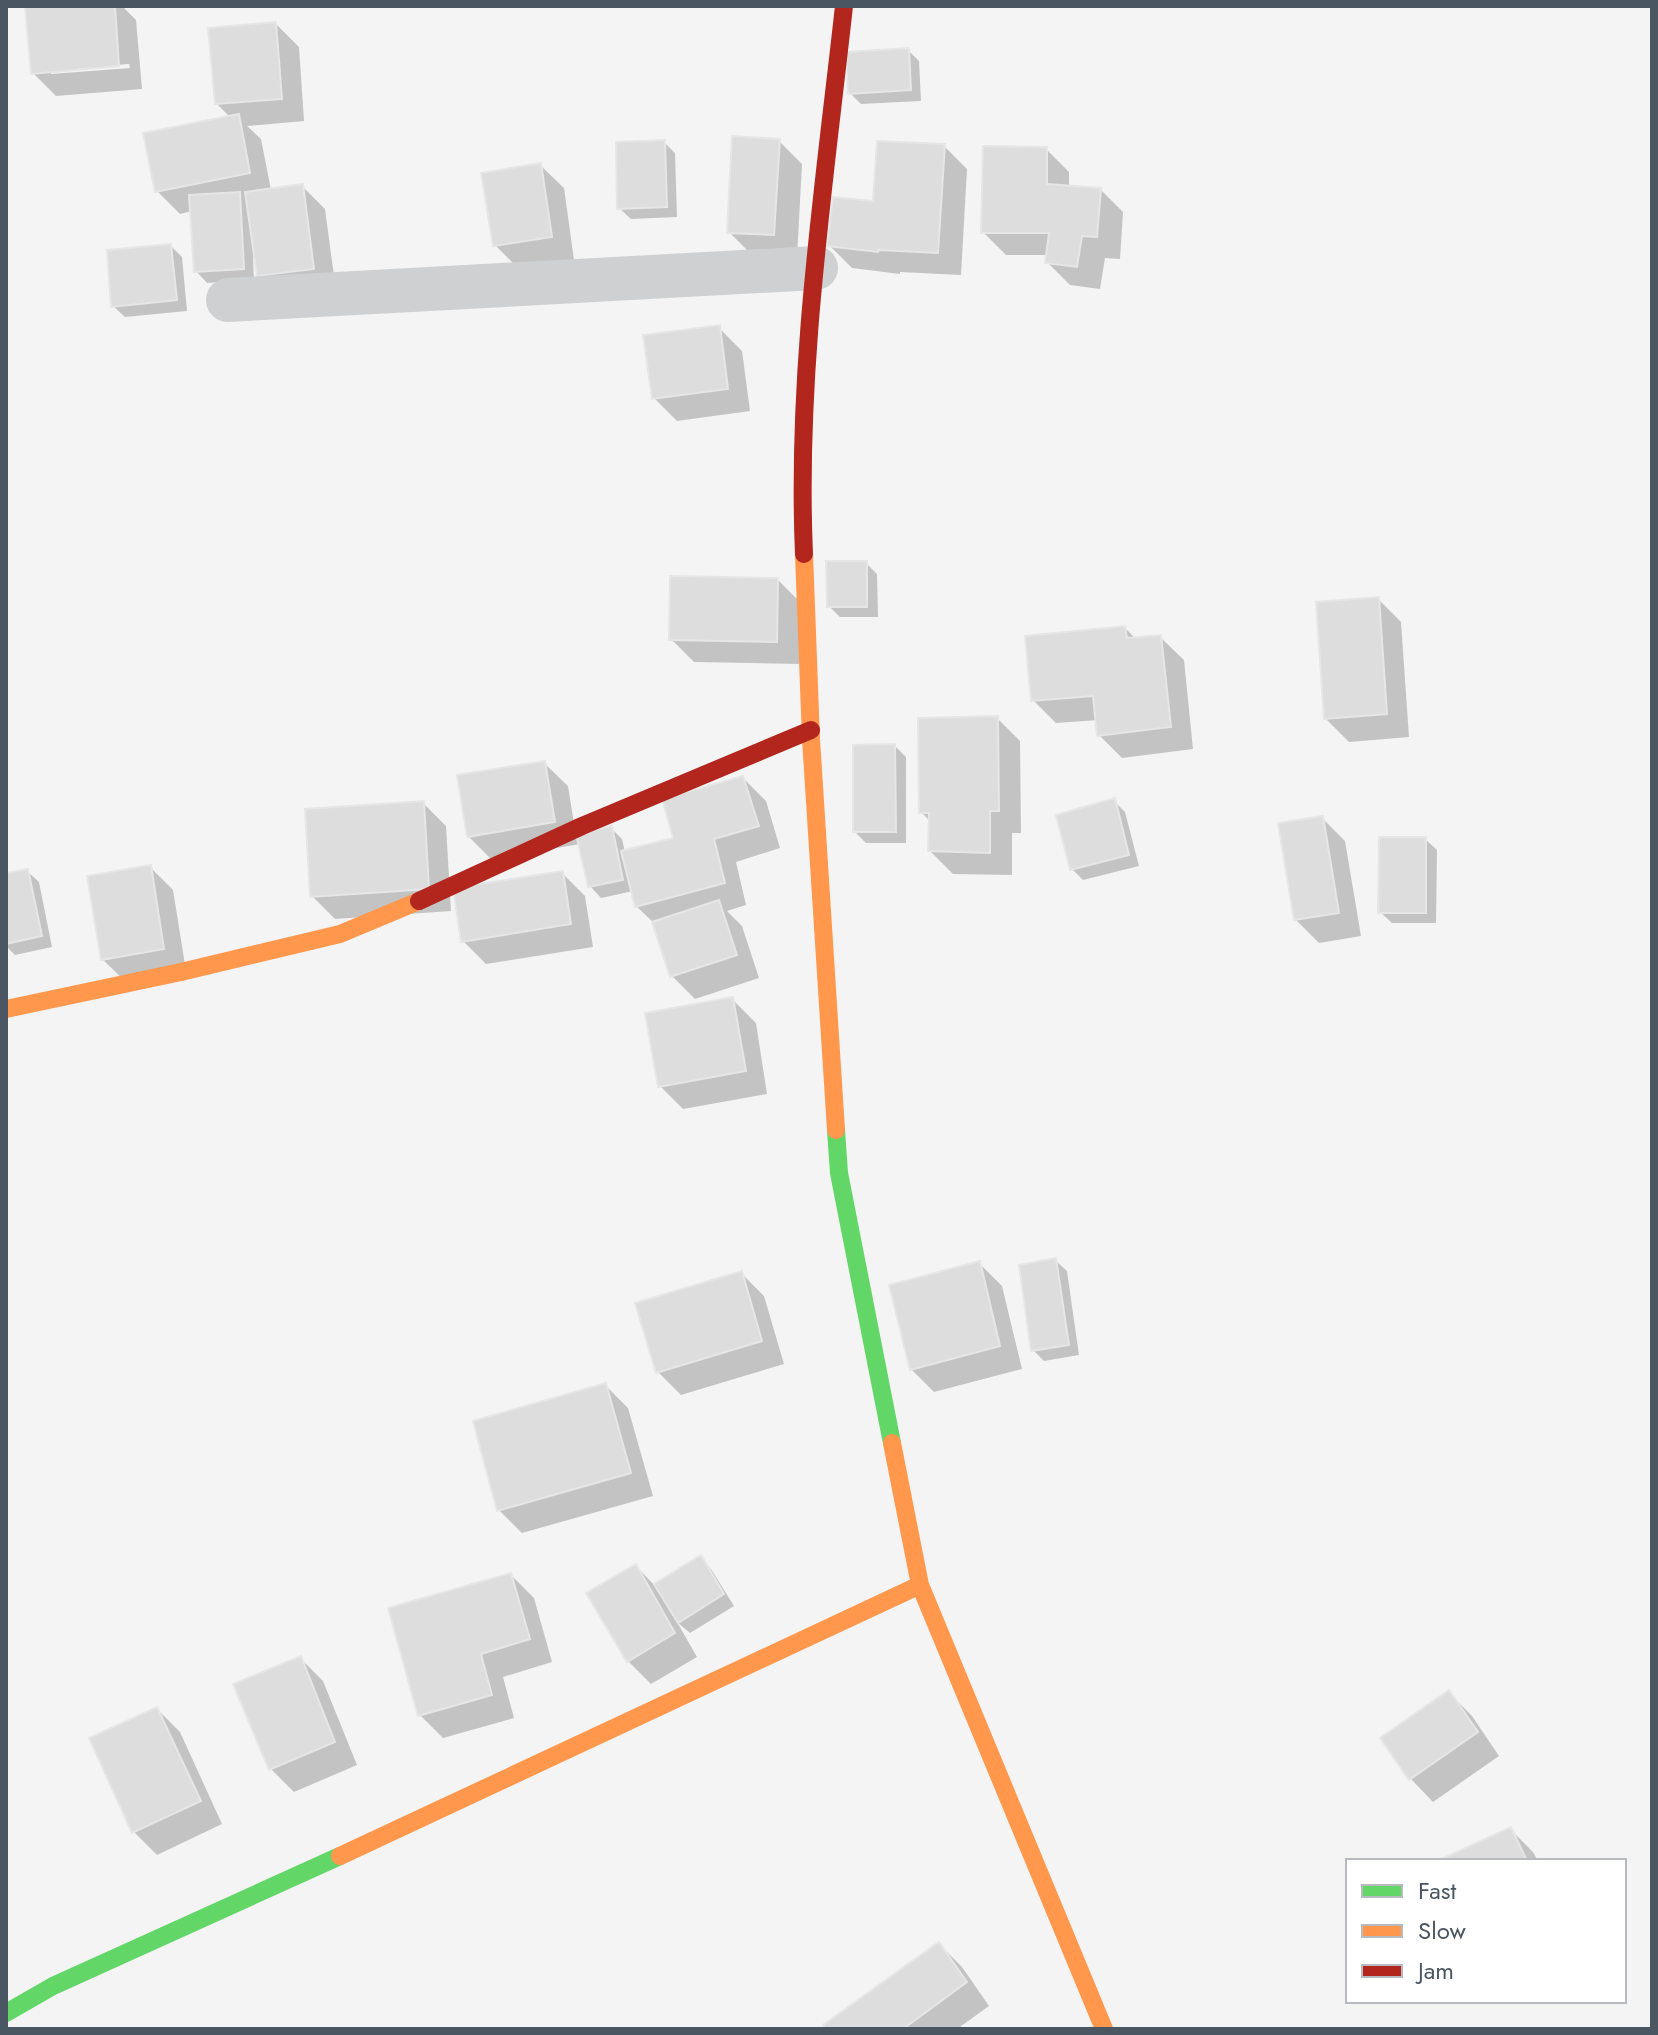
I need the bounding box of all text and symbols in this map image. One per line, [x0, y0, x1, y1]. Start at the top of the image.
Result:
legend [1346, 1859, 1626, 2003]
text: Fast [1418, 1873, 1456, 1908]
text: Slow [1418, 1913, 1466, 1948]
text: Jam [1415, 1953, 1454, 1988]

